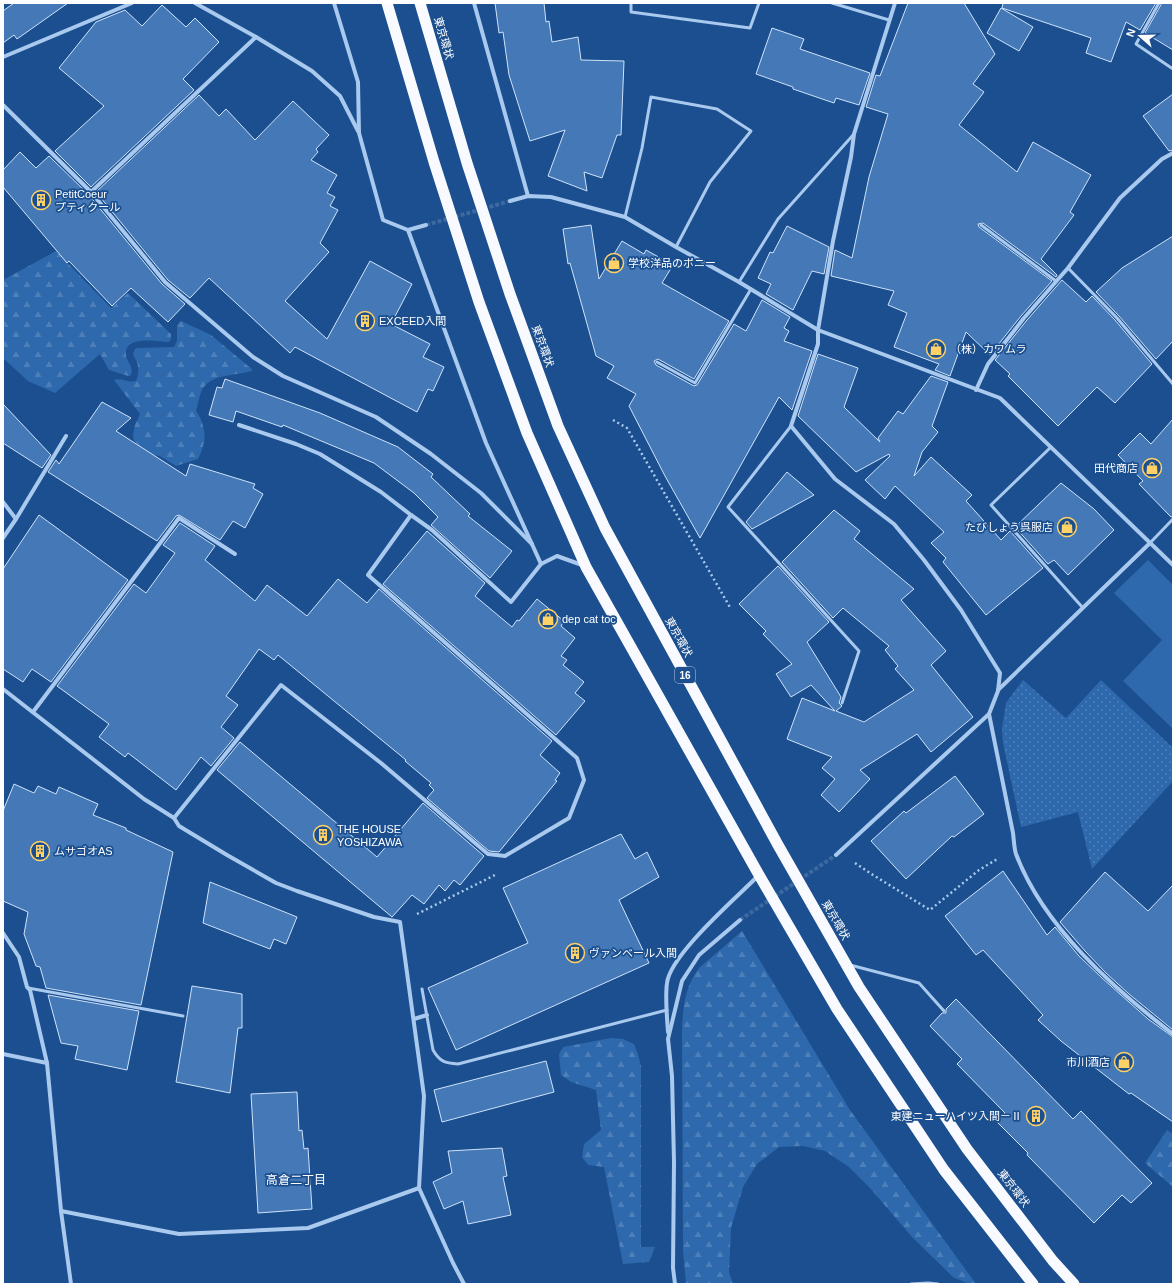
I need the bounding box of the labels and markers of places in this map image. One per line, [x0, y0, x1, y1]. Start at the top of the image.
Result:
place label: PetitCoeur プティクール [55, 188, 120, 213]
building icon: PetitCoeur プティクール [30, 189, 52, 211]
shop icon: 学校洋品のポニー [603, 252, 625, 274]
place label: 学校洋品のポニー [628, 257, 716, 269]
building icon: EXCEED入間 [354, 310, 376, 332]
place label: EXCEED入間 [379, 315, 446, 327]
shop icon: （株）カワムラ [925, 338, 947, 360]
place label: （株）カワムラ [950, 343, 1026, 355]
shop icon: 田代商店 [1141, 457, 1163, 479]
place label: 田代商店 [1094, 462, 1138, 474]
shop icon: たびしょう呉服店 [1056, 516, 1078, 538]
place label: たびしょう呉服店 [965, 521, 1053, 533]
shop icon: dep cat toc [537, 608, 559, 630]
place label: dep cat toc [562, 613, 616, 625]
place label: THE HOUSE YOSHIZAWA [337, 823, 403, 848]
building icon: THE HOUSE YOSHIZAWA [312, 824, 334, 846]
building icon: ムサゴオAS [29, 840, 51, 862]
place label: ムサゴオAS [54, 845, 113, 857]
building icon: ヴァンベール入間 [564, 942, 586, 964]
place label: ヴァンベール入間 [589, 947, 677, 959]
shop icon: 市川酒店 [1113, 1051, 1135, 1073]
place label: 市川酒店 [1066, 1056, 1110, 1068]
building icon: 東建ニューハイツ入間－Ⅱ [1025, 1105, 1047, 1127]
place label: 東建ニューハイツ入間－Ⅱ [890, 1110, 1022, 1122]

